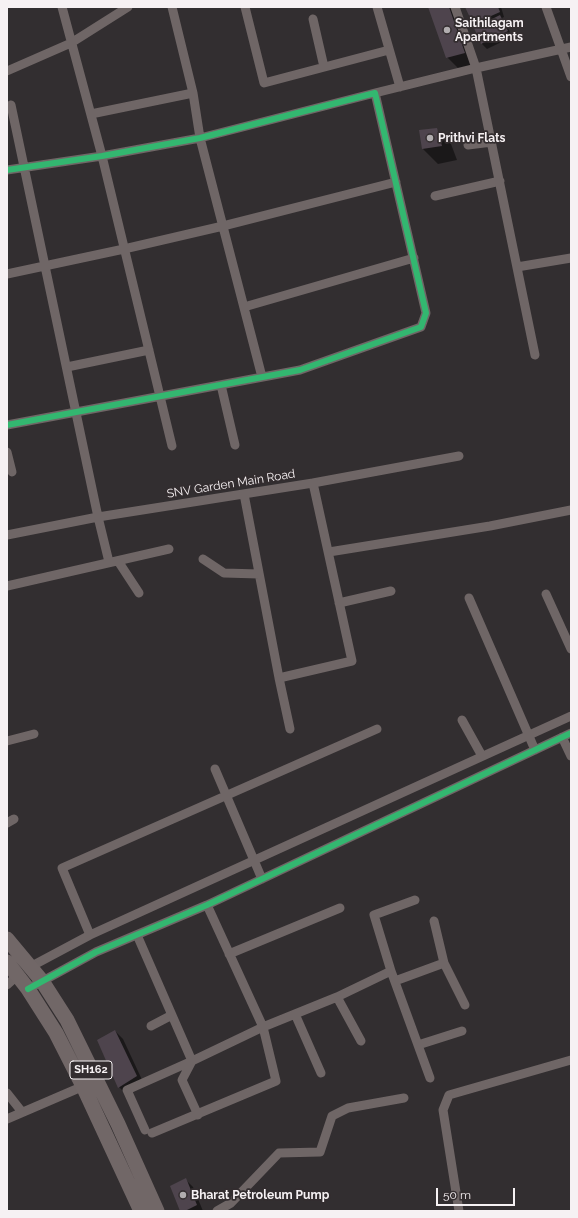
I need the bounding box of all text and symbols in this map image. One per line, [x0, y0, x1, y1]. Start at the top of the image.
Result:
place label: Saithilagam Apartments [455, 16, 524, 44]
marker: Saithilagam Apartments [442, 25, 452, 35]
place label: Prithvi Flats [438, 131, 506, 145]
marker: Prithvi Flats [425, 133, 435, 143]
street label: SNV Garden Main Road [166, 467, 296, 501]
road number: SH162 [70, 1061, 112, 1079]
scale bar [438, 1180, 517, 1206]
place label: Bharat Petroleum Pump [191, 1188, 329, 1202]
text: 50 m [443, 1188, 471, 1202]
marker: Bharat Petroleum Pump [178, 1190, 188, 1200]

